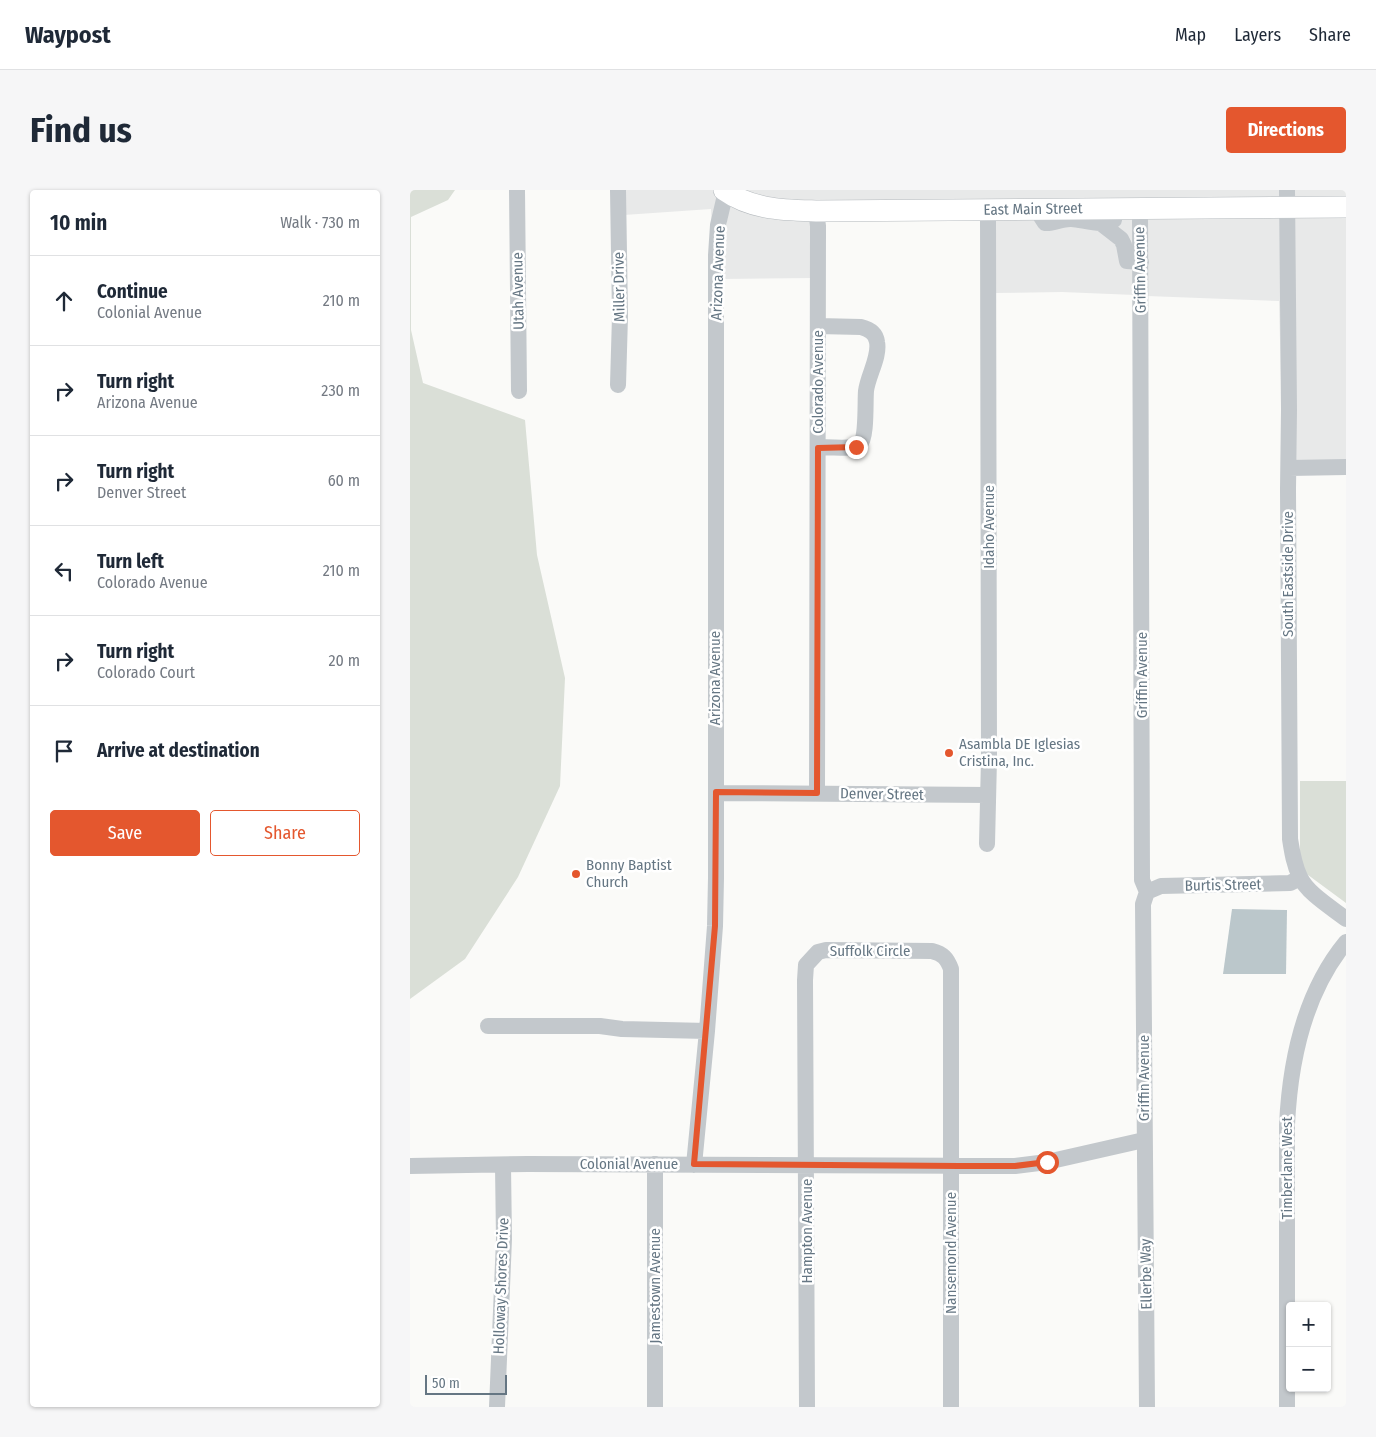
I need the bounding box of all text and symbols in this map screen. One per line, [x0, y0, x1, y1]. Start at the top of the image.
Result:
text: Waypost [25, 21, 111, 49]
text: Map [1175, 24, 1206, 46]
text: Layers [1234, 24, 1281, 46]
text: Share [1309, 24, 1351, 46]
button: Directions [1226, 107, 1346, 153]
text: Find us [30, 109, 132, 151]
street label: East Main Street [983, 199, 1083, 219]
text: 10 min [50, 210, 107, 236]
text: Walk · 730 m [280, 213, 360, 232]
street label: Arizona Avenue [707, 225, 729, 321]
street label: Griffin Avenue [1130, 227, 1150, 313]
street label: Utah Avenue [508, 252, 528, 330]
street label: Miller Drive [609, 252, 629, 322]
text: Continue [97, 280, 168, 303]
icon: ahead [50, 287, 78, 315]
text: 210 m [323, 291, 360, 310]
text: Colonial Avenue [97, 303, 202, 322]
street label: Colorado Avenue [809, 330, 827, 434]
text: Turn right [97, 370, 174, 393]
icon: right [50, 377, 78, 405]
text: 230 m [321, 381, 360, 400]
text: Arizona Avenue [97, 393, 198, 412]
route end [845, 436, 868, 459]
text: Turn right [97, 460, 174, 483]
icon: right [50, 467, 78, 495]
text: 60 m [328, 471, 360, 490]
text: Denver Street [97, 483, 186, 502]
street label: Idaho Avenue [980, 485, 998, 569]
street label: South Eastside Drive [1279, 511, 1297, 637]
text: Turn left [97, 550, 164, 573]
icon: left [50, 557, 78, 585]
text: 210 m [323, 561, 360, 580]
text: Colorado Avenue [97, 573, 208, 592]
street label: Arizona Avenue [706, 631, 724, 725]
street label: Griffin Avenue [1133, 632, 1151, 718]
text: Turn right [97, 640, 174, 663]
icon: right [50, 647, 78, 675]
text: 20 m [329, 651, 360, 670]
text: Colorado Court [97, 663, 195, 682]
place label: Asambla DE Iglesias Cristina, Inc. [959, 735, 1080, 770]
icon: arrive [50, 737, 78, 765]
text: Arrive at destination [97, 739, 260, 762]
marker: Asambla DE Iglesias Cristina, Inc. [943, 747, 955, 759]
street label: Denver Street [840, 784, 924, 804]
button: Save [50, 810, 200, 856]
button: Share [210, 810, 360, 856]
place label: Bonny Baptist Church [586, 856, 672, 891]
marker: Bonny Baptist Church [570, 868, 582, 880]
street label: Burtis Street [1184, 875, 1262, 895]
street label: Suffolk Circle [830, 942, 910, 960]
street label: Griffin Avenue [1135, 1035, 1153, 1121]
street label: Timberlane West [1278, 1117, 1296, 1219]
route start [1036, 1151, 1059, 1174]
street label: Colonial Avenue [580, 1155, 678, 1173]
street label: Hampton Avenue [798, 1178, 816, 1284]
street label: Nansemond Avenue [942, 1192, 960, 1314]
street label: Holloway Shores Drive [490, 1217, 512, 1355]
street label: Jamestown Avenue [646, 1228, 664, 1344]
street label: Ellerbe Way [1136, 1238, 1156, 1310]
map controls [1286, 1302, 1331, 1392]
button: + [1286, 1302, 1331, 1347]
button: − [1286, 1347, 1331, 1392]
scale bar [425, 1372, 508, 1395]
text: 50 m [432, 1375, 460, 1392]

